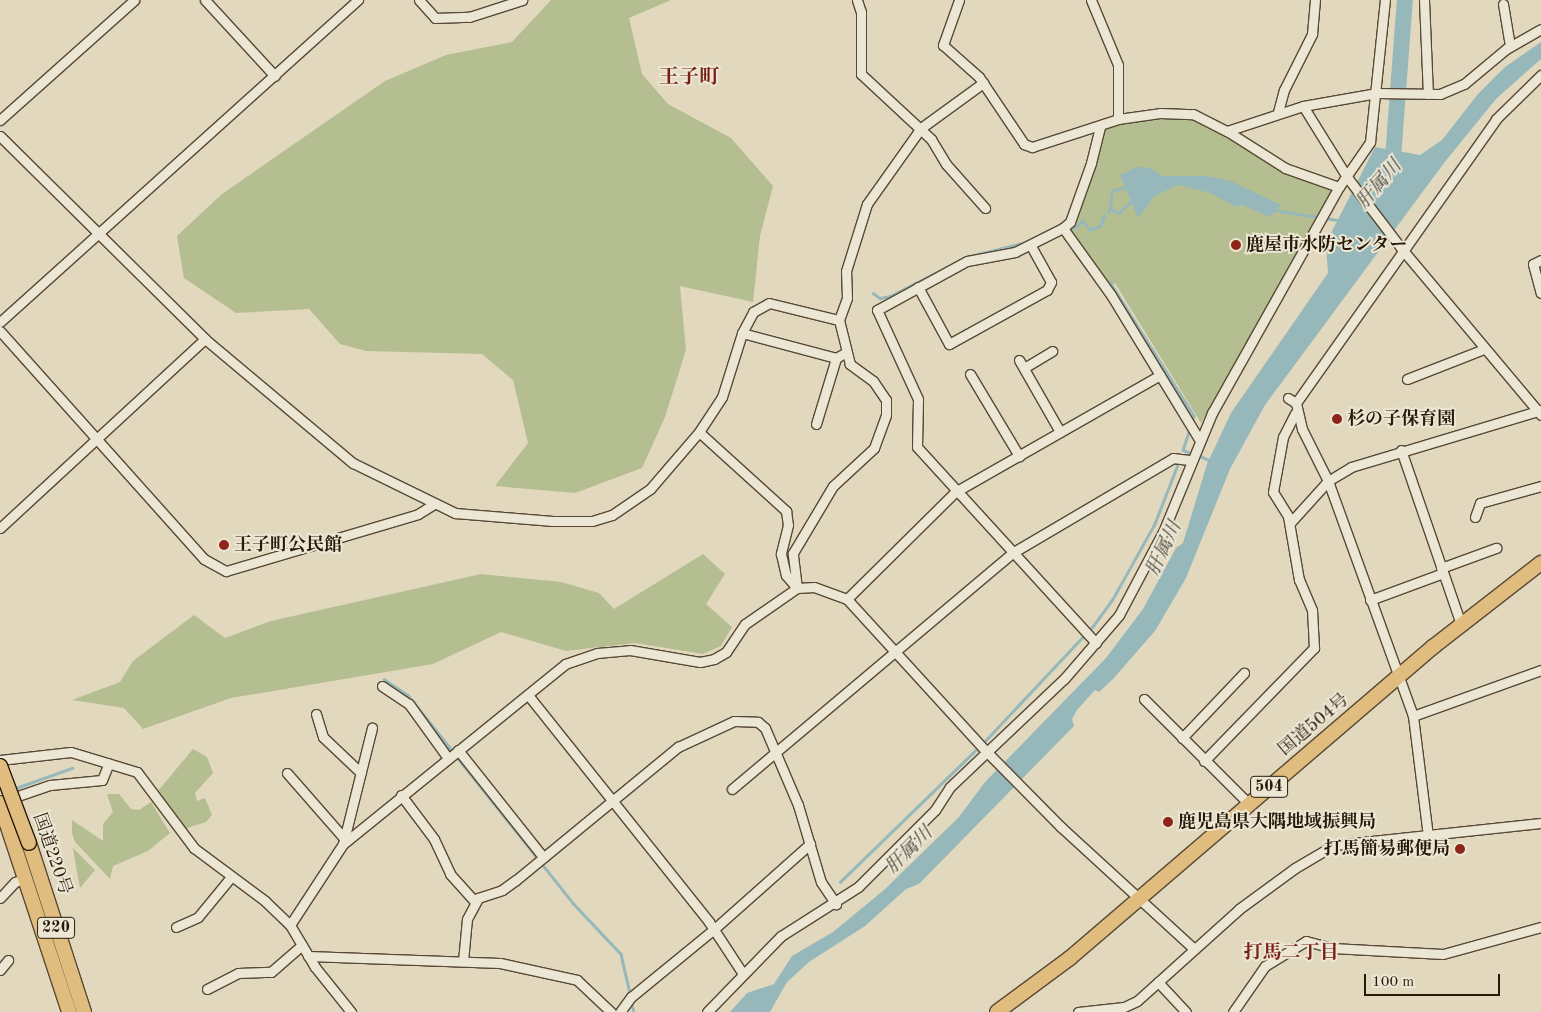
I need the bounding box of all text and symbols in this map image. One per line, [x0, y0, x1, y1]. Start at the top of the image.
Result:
district label: 王子町 [659, 66, 719, 90]
water label: 肝属川 [1353, 156, 1407, 214]
place label: 鹿屋市水防センター [1246, 234, 1408, 256]
marker: 鹿屋市水防センター [1230, 239, 1242, 251]
place label: 杉の子保育園 [1347, 408, 1455, 430]
marker: 杉の子保育園 [1331, 413, 1343, 425]
water label: 肝属川 [1143, 518, 1187, 580]
place label: 王子町公民館 [234, 534, 342, 556]
marker: 王子町公民館 [218, 539, 230, 551]
street label: 国道504号 [1274, 689, 1354, 761]
road number: 504 [1249, 774, 1289, 800]
street label: 国道220号 [28, 810, 76, 898]
place label: 鹿児島県大隅地域振興局 [1178, 811, 1376, 833]
marker: 鹿児島県大隅地域振興局 [1162, 816, 1174, 828]
water label: 肝属川 [882, 823, 938, 879]
place label: 打馬簡易郵便局 [1324, 838, 1450, 860]
marker: 打馬簡易郵便局 [1454, 843, 1466, 855]
road number: 220 [36, 914, 76, 941]
district label: 打馬二丁目 [1244, 943, 1338, 965]
scale bar [1366, 964, 1502, 996]
text: 100 m [1372, 975, 1414, 990]

